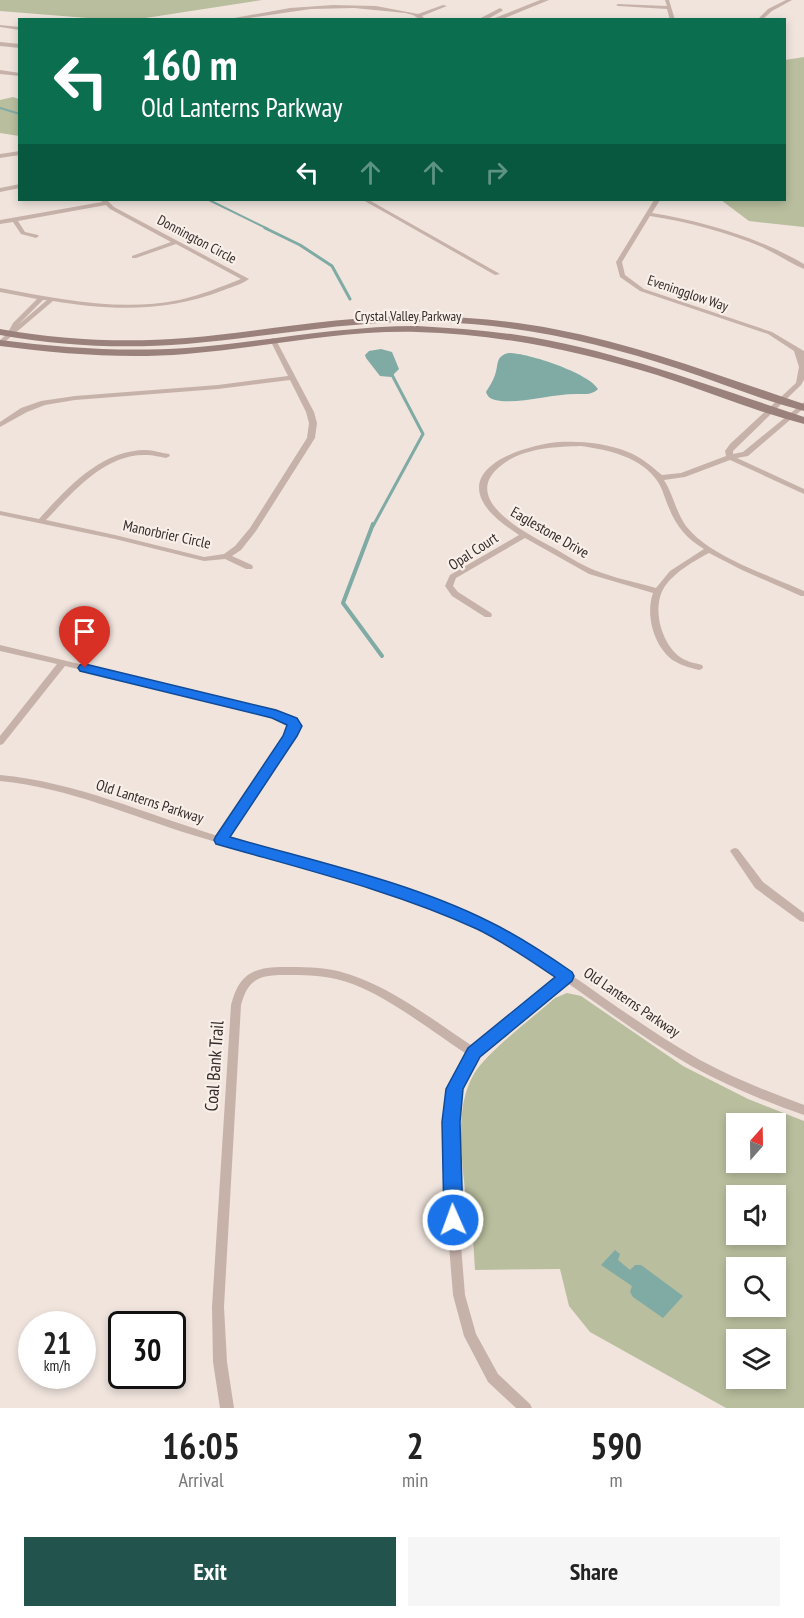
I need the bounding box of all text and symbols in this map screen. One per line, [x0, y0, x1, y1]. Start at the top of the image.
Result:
text: 160 m [141, 37, 238, 92]
icon: left [42, 42, 120, 120]
text: Old Lanterns Parkway [141, 90, 342, 124]
icon: left [291, 156, 324, 189]
icon: ahead [354, 156, 387, 189]
icon: ahead [417, 156, 450, 189]
icon: right [480, 156, 513, 189]
street label: Donnington Circle [154, 211, 240, 268]
street label: Eveningglow Way [645, 271, 732, 315]
street label: Crystal Valley Parkway [355, 307, 462, 325]
street label: Eaglestone Drive [507, 502, 593, 562]
street label: Manorbrier Circle [121, 515, 213, 553]
street label: Opal Court [445, 528, 501, 574]
pin [59, 606, 110, 668]
icon: arrive [68, 615, 101, 648]
street label: Old Lanterns Parkway [94, 775, 207, 827]
street label: Old Lanterns Parkway [580, 963, 684, 1041]
street label: Coal Bank Trail [199, 1019, 229, 1112]
north arrow [726, 1113, 786, 1173]
map controls [726, 1113, 786, 1389]
button: sound [726, 1185, 786, 1245]
position arrow [421, 1188, 485, 1252]
button: search [726, 1257, 786, 1317]
speed limit sign: 30 [108, 1311, 186, 1389]
text: 21 [43, 1323, 71, 1362]
button: layers [726, 1329, 786, 1389]
text: km/h [44, 1356, 70, 1375]
text: 16:05 [162, 1422, 240, 1469]
text: 2 [406, 1422, 424, 1469]
text: 590 [590, 1422, 642, 1469]
text: Arrival [178, 1467, 224, 1493]
text: min [402, 1467, 428, 1493]
text: m [610, 1467, 623, 1493]
button: Exit [24, 1537, 396, 1606]
button: Share [408, 1537, 780, 1606]

